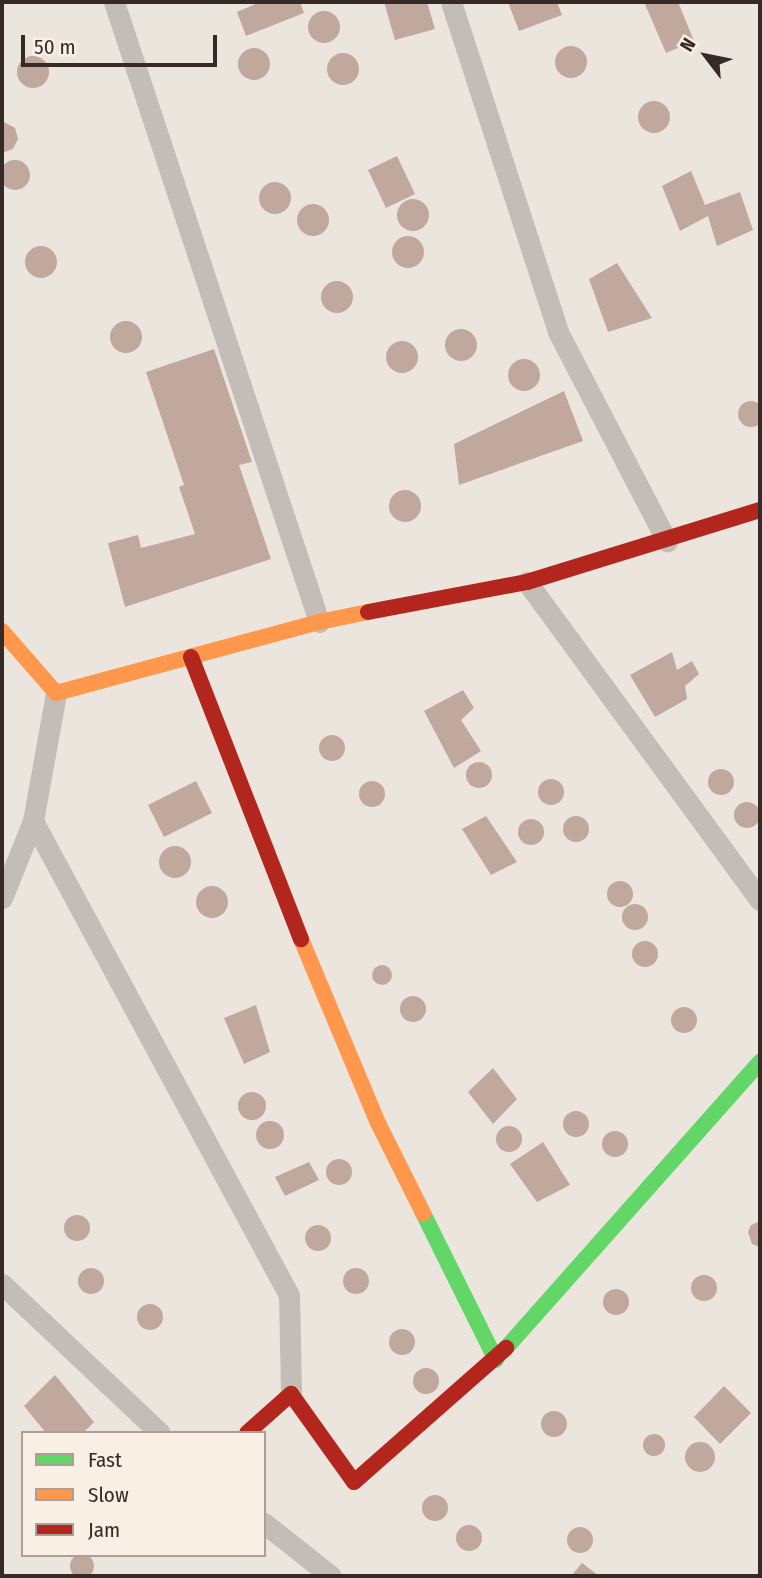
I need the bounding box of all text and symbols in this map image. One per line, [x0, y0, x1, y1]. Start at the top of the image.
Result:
scale bar [24, 21, 220, 65]
north arrow [671, 21, 741, 91]
text: 50 m [34, 34, 76, 60]
text: N [675, 34, 701, 56]
legend [21, 1431, 266, 1557]
text: Fast [88, 1447, 122, 1473]
text: Slow [88, 1482, 129, 1508]
text: Jam [88, 1517, 120, 1543]

